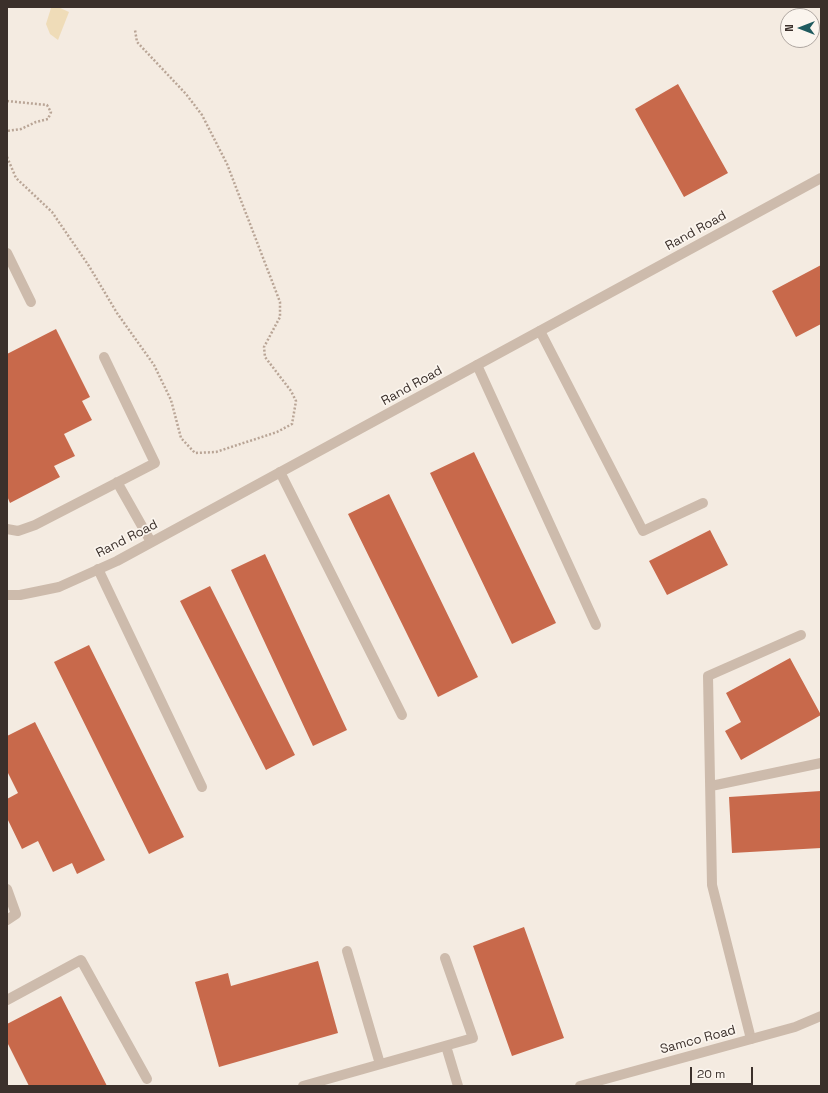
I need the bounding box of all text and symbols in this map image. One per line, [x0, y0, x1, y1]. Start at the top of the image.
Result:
north arrow [780, 8, 820, 48]
text: N [782, 24, 796, 32]
street label: Rand Road [663, 208, 729, 254]
street label: Rand Road [379, 363, 445, 409]
street label: Rand Road [93, 517, 161, 561]
street label: Samco Road [658, 1022, 738, 1058]
scale bar [692, 1059, 755, 1085]
text: 20 m [697, 1066, 725, 1082]

